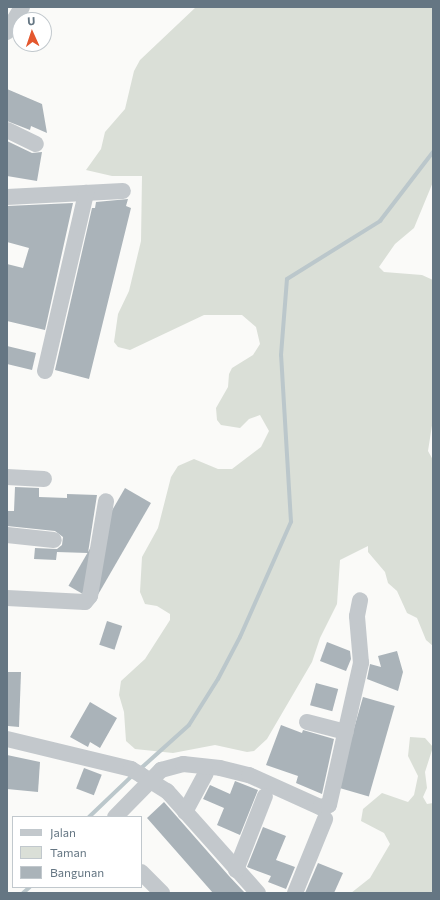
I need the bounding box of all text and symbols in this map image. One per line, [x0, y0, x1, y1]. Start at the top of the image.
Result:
north arrow [12, 12, 52, 52]
text: U [27, 14, 36, 27]
legend [12, 816, 142, 888]
text: Jalan [50, 825, 76, 839]
text: Taman [50, 845, 87, 859]
text: Bangunan [50, 865, 104, 879]

